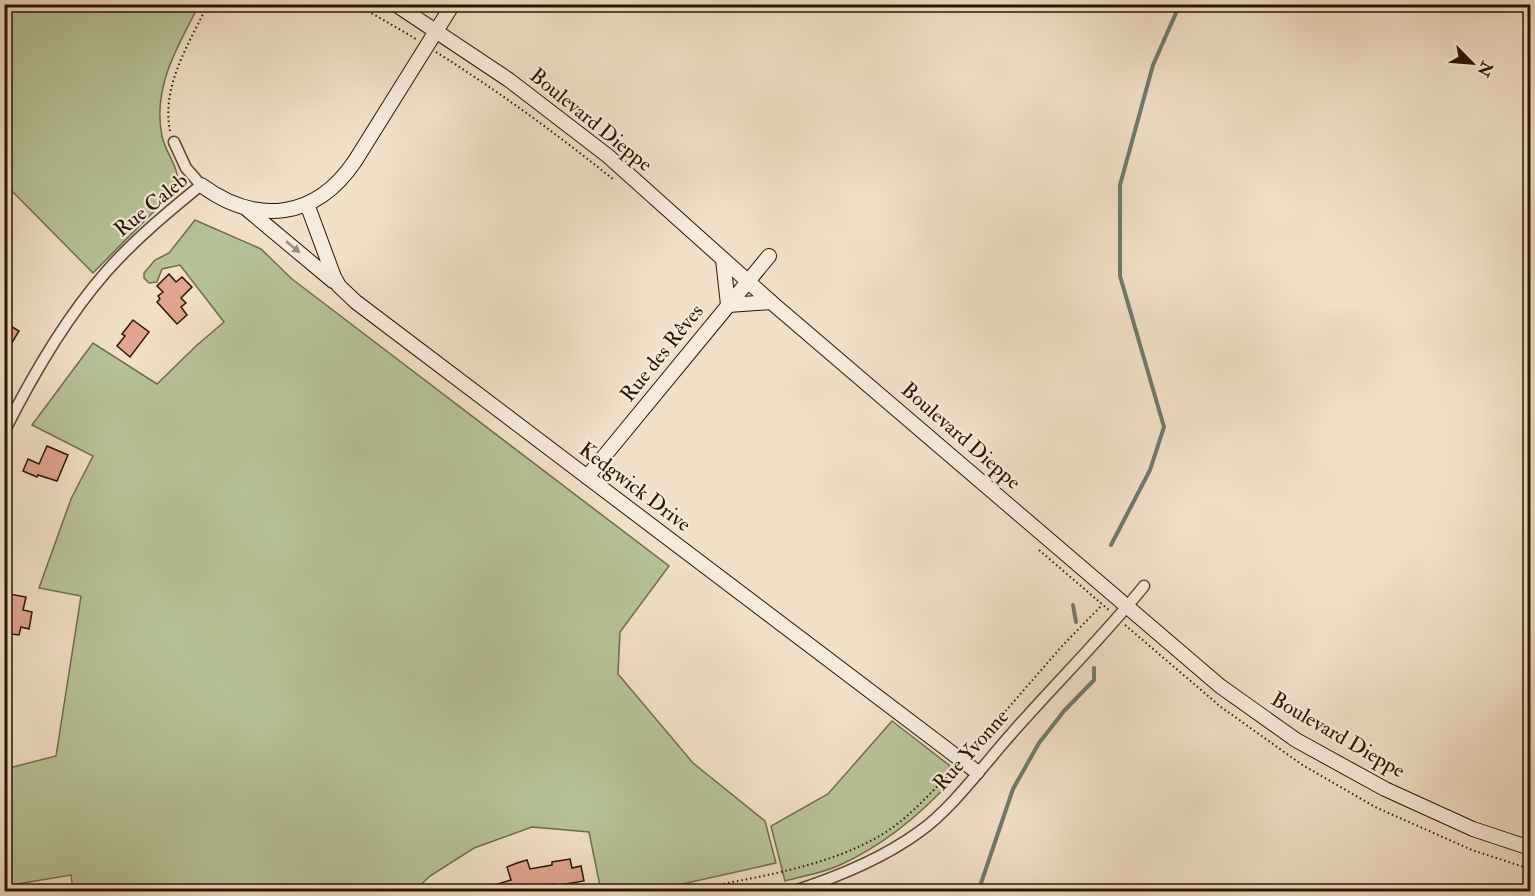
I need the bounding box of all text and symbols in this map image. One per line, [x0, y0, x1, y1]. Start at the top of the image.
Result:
north arrow [1442, 33, 1502, 93]
text: N [1472, 57, 1497, 80]
street label: Boulevard Dieppe [524, 62, 658, 178]
street label: Rue Caleb [109, 167, 193, 243]
one-way arrow [285, 240, 300, 253]
street label: Rue des Rêves [614, 299, 710, 407]
street label: Boulevard Dieppe [895, 377, 1027, 496]
street label: Kedgwick Drive [574, 436, 697, 538]
street label: Boulevard Dieppe [1266, 686, 1410, 784]
street label: Rue Yvonne [927, 703, 1015, 796]

